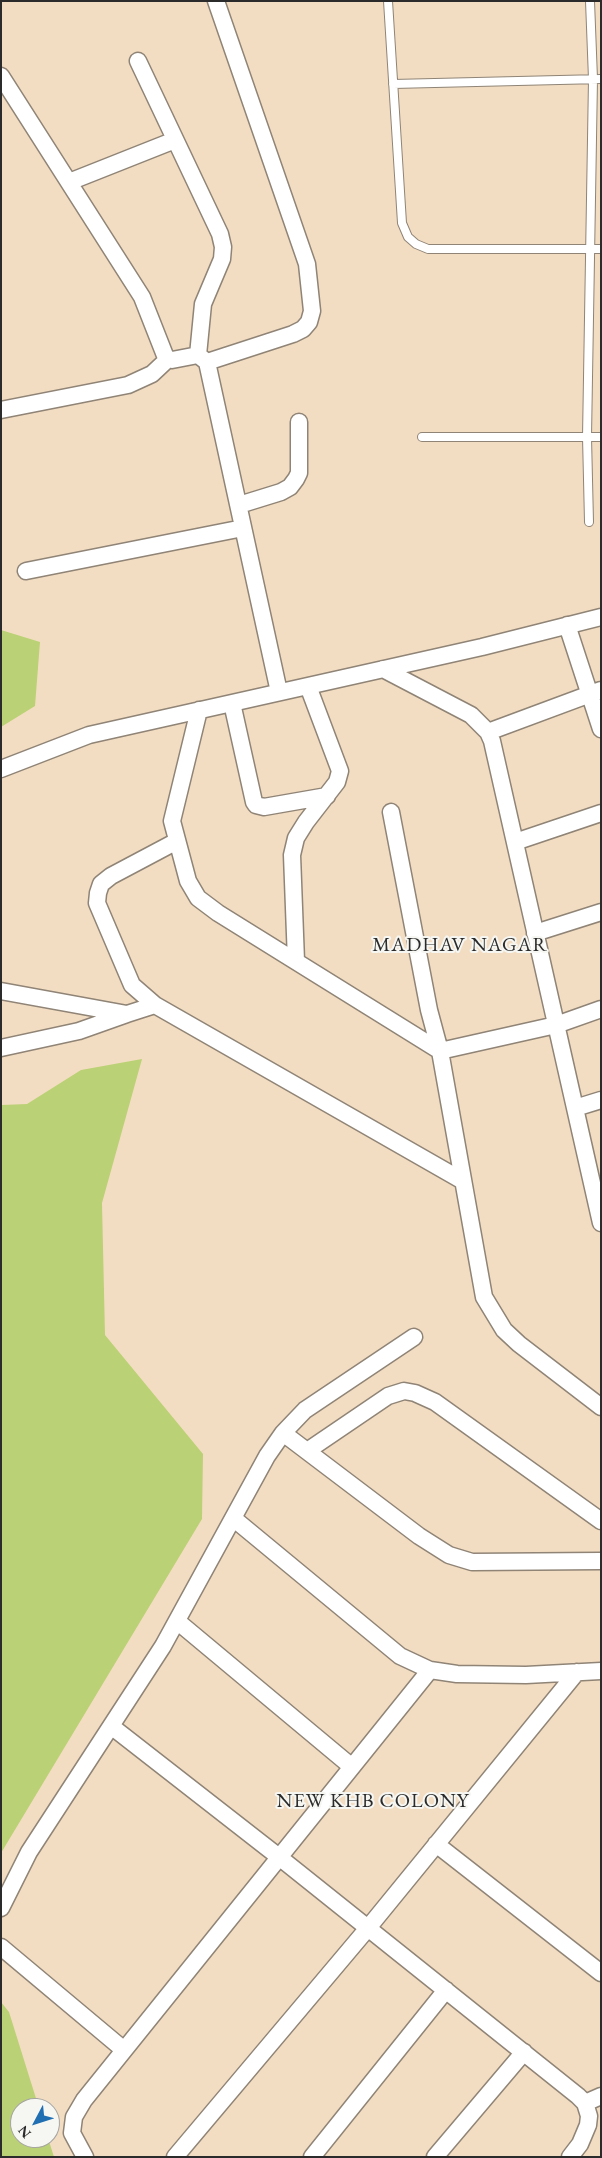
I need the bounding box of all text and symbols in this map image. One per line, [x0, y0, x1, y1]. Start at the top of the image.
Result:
district label: MADHAV NAGAR [371, 934, 549, 958]
district label: NEW KHB COLONY [275, 1790, 471, 1814]
north arrow [10, 2098, 60, 2148]
text: N [14, 2122, 35, 2142]

